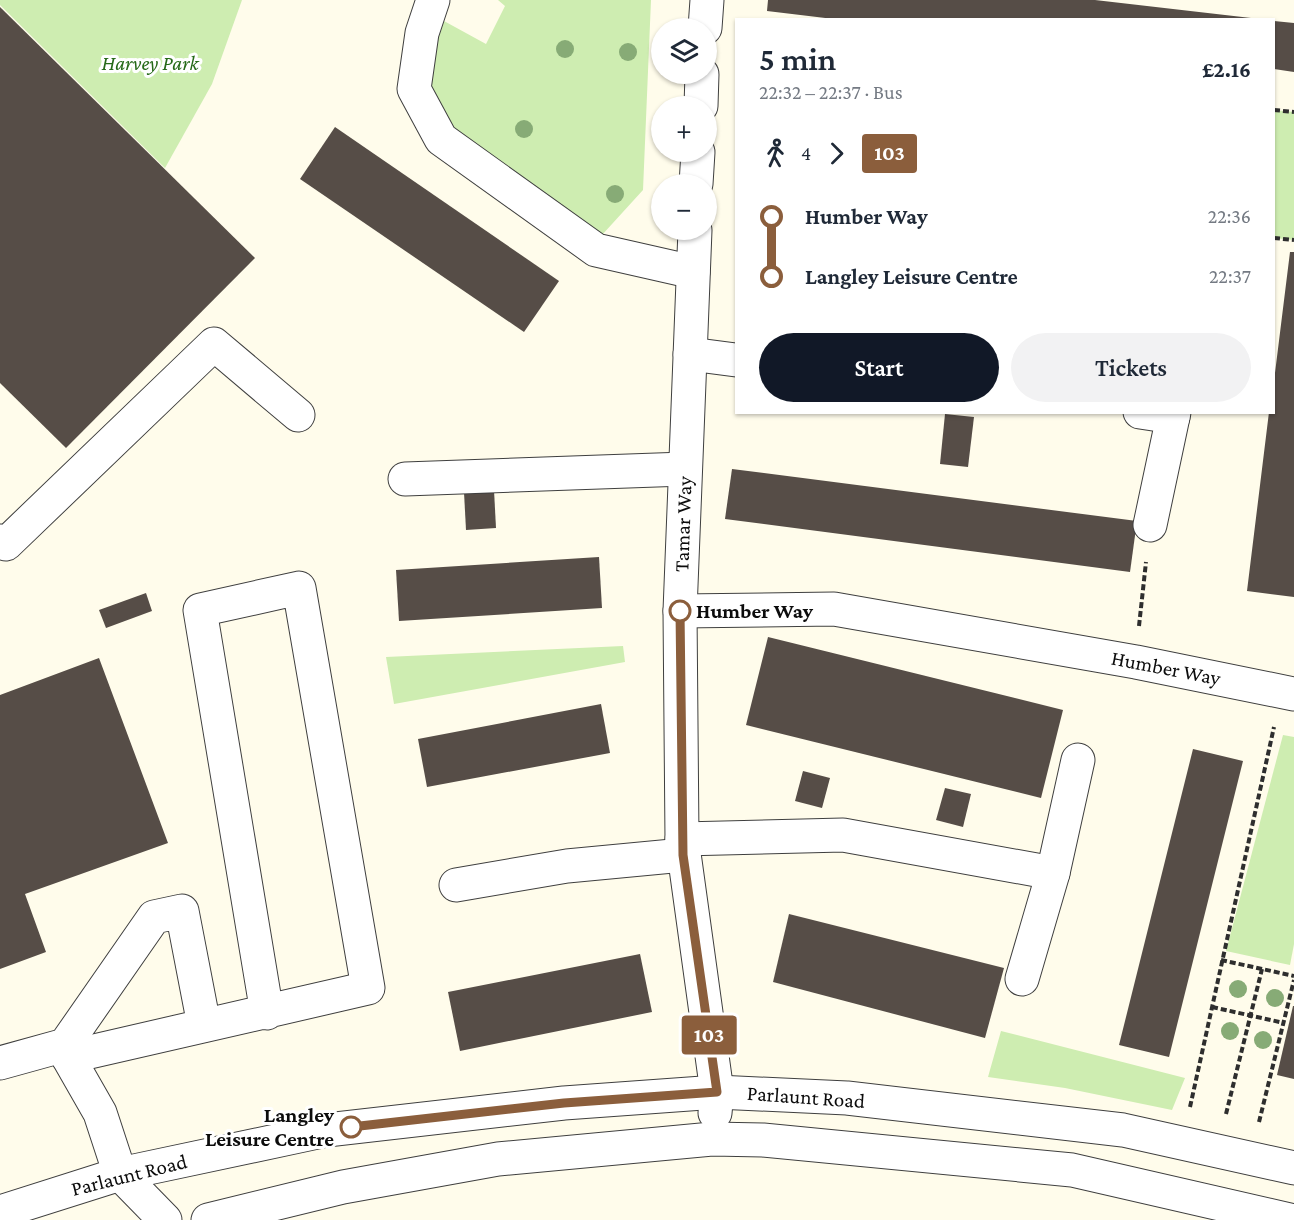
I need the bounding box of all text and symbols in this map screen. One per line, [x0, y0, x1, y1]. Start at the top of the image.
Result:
map controls [651, 18, 717, 240]
button: layers [651, 18, 717, 84]
text: 5 min [759, 40, 836, 77]
park label: Harvey Park [101, 51, 199, 75]
text: £2.16 [1202, 57, 1251, 82]
text: 22:32 – 22:37 · Bus [759, 81, 902, 103]
button: + [651, 96, 717, 162]
icon: walk [759, 137, 792, 170]
icon: forward [820, 137, 853, 170]
text: 103 [874, 141, 905, 165]
text: 4 [801, 142, 811, 164]
button: − [651, 174, 717, 240]
text: Humber Way [805, 204, 928, 229]
text: 22:36 [1208, 205, 1251, 227]
text: Langley Leisure Centre [805, 264, 1018, 289]
text: 22:37 [1209, 265, 1251, 287]
button: Start [759, 333, 999, 402]
button: Tickets [1011, 333, 1251, 402]
street label: Tamar Way [669, 475, 697, 572]
place label: Humber Way [696, 599, 814, 623]
marker: Humber Way [669, 600, 691, 622]
street label: Humber Way [1109, 646, 1223, 690]
line badge: 103 [674, 1016, 744, 1054]
text: 103 [694, 1023, 724, 1047]
street label: Parlaunt Road [746, 1081, 866, 1113]
place label: Langley Leisure Centre [205, 1103, 335, 1151]
marker: Langley Leisure Centre [340, 1116, 362, 1138]
street label: Parlaunt Road [69, 1149, 189, 1201]

